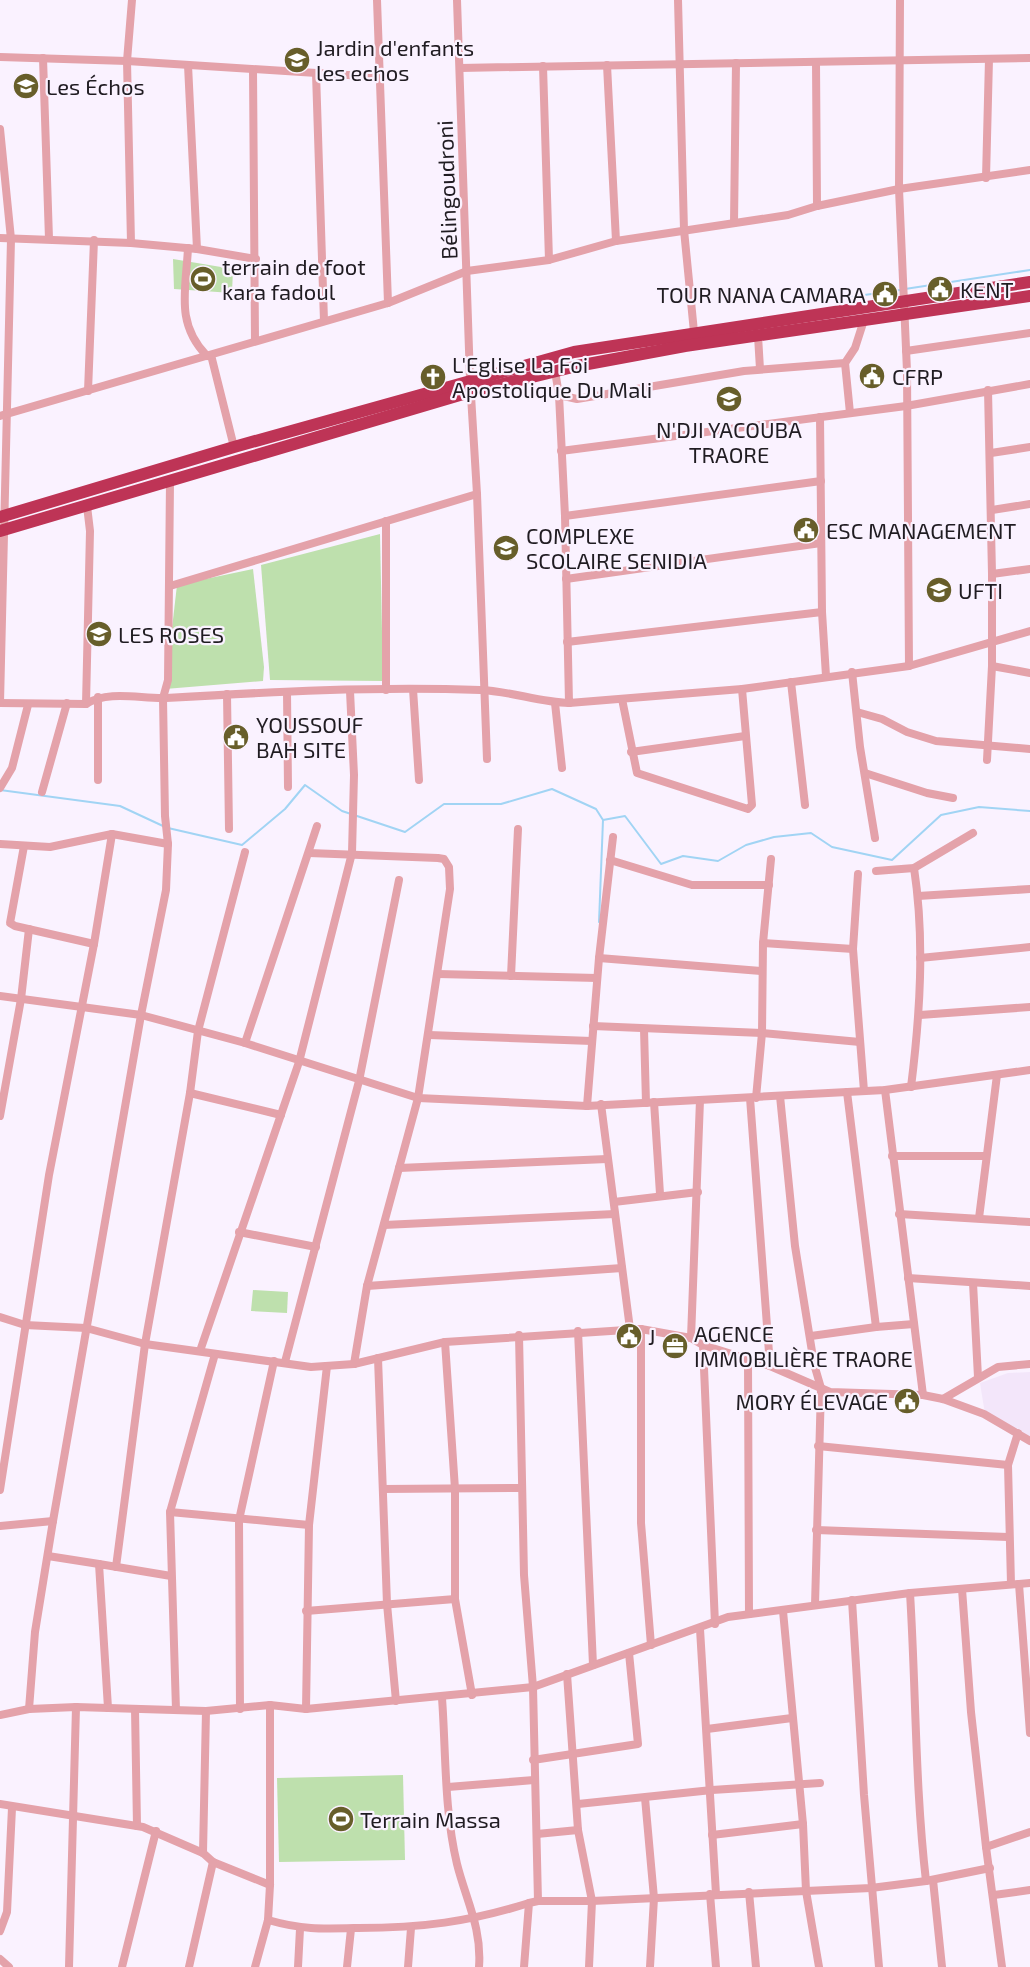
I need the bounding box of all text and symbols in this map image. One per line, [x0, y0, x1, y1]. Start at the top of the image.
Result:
place label: Jardin d'enfants les echos [316, 34, 474, 85]
school or university icon: Jardin d'enfants les echos [282, 45, 312, 75]
school or university icon: Les Échos [11, 71, 41, 101]
place label: Les Échos [46, 73, 145, 99]
street label: Bélingoudroni [431, 120, 461, 260]
place label: terrain de foot kara fadoul [222, 253, 366, 304]
sports icon: terrain de foot kara fadoul [188, 264, 218, 294]
public building icon: KENT [925, 274, 955, 304]
place label: KENT [960, 276, 1014, 302]
public building icon: TOUR NANA CAMARA [870, 279, 900, 309]
place label: TOUR NANA CAMARA [656, 281, 866, 307]
place label: L'Eglise La Foi Apostolique Du Mali [452, 351, 652, 402]
public building icon: CFRP [857, 361, 887, 391]
church icon: L'Eglise La Foi Apostolique Du Mali [418, 362, 448, 392]
place label: CFRP [892, 363, 943, 389]
school or university icon: N'DJI YACOUBA TRAORE [714, 384, 744, 414]
place label: N'DJI YACOUBA TRAORE [656, 416, 802, 467]
public building icon: ESC MANAGEMENT [791, 515, 821, 545]
place label: ESC MANAGEMENT [826, 517, 1016, 543]
place label: COMPLEXE SCOLAIRE SENIDIA [526, 522, 707, 573]
school or university icon: COMPLEXE SCOLAIRE SENIDIA [491, 533, 521, 563]
school or university icon: UFTI [924, 575, 954, 605]
place label: UFTI [958, 577, 1003, 603]
school or university icon: LES ROSES [84, 619, 114, 649]
place label: LES ROSES [118, 621, 224, 647]
place label: YOUSSOUF BAH SITE [256, 711, 364, 762]
public building icon: YOUSSOUF BAH SITE [221, 722, 251, 752]
place label: AGENCE IMMOBILIÈRE TRAORE [694, 1320, 913, 1371]
public building icon: J [614, 1321, 644, 1351]
place label: J [648, 1323, 655, 1349]
office icon: AGENCE IMMOBILIÈRE TRAORE [660, 1331, 690, 1361]
public building icon: MORY ÉLEVAGE [892, 1386, 922, 1416]
place label: MORY ÉLEVAGE [735, 1388, 888, 1414]
sports icon: Terrain Massa [326, 1804, 356, 1834]
place label: Terrain Massa [360, 1806, 501, 1832]

